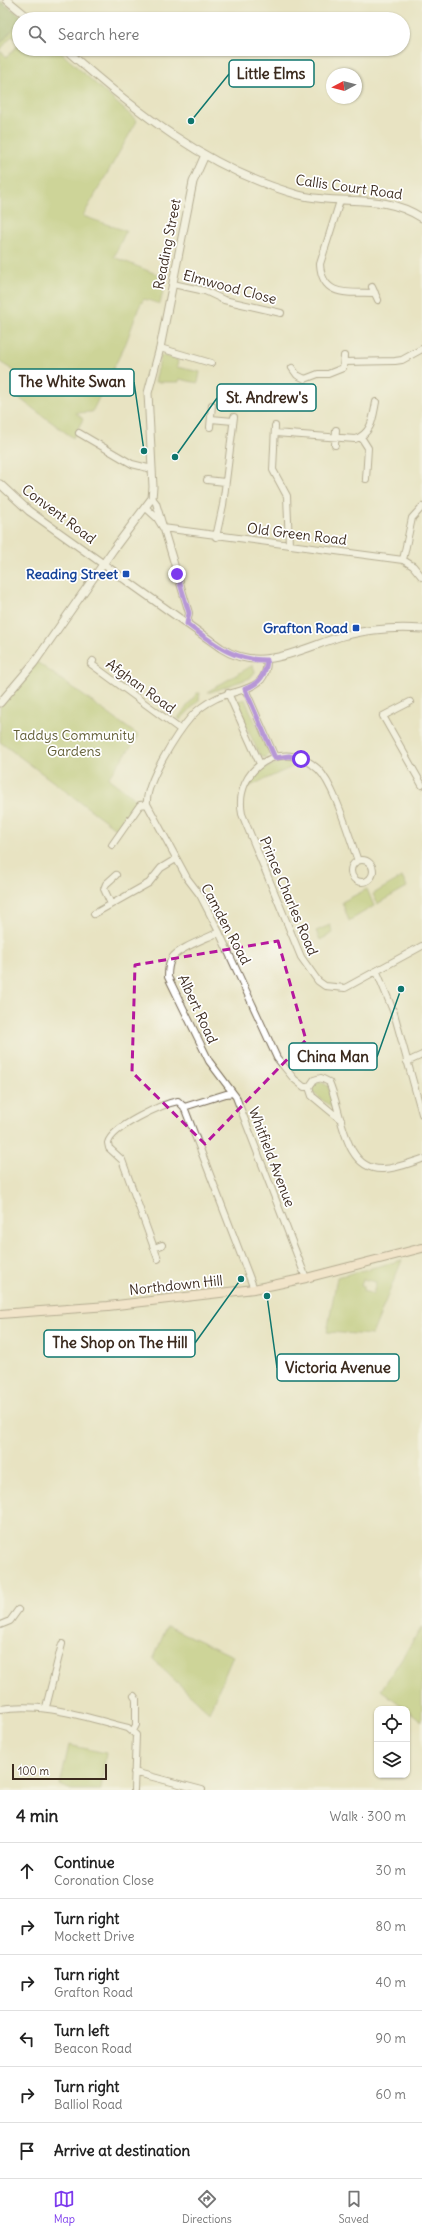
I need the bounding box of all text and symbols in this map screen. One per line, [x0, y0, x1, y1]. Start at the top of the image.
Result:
search box [12, 12, 410, 56]
icon: search [26, 23, 48, 45]
text: Search here [58, 25, 139, 44]
callout: Little Elms [229, 60, 314, 87]
text: Little Elms [237, 64, 306, 83]
north arrow [326, 68, 362, 104]
street label: Callis Court Road [294, 171, 404, 203]
street label: Reading Street [149, 197, 185, 291]
street label: Elmwood Close [181, 266, 279, 308]
callout: The White Swan [10, 369, 134, 396]
text: The White Swan [18, 372, 126, 391]
callout: St. Andrew's [217, 384, 316, 411]
text: St. Andrew's [226, 388, 308, 407]
street label: Convent Road [18, 480, 100, 548]
street label: Old Green Road [246, 519, 348, 549]
place label: Reading Street [26, 565, 118, 583]
route end [168, 565, 186, 583]
marker: Reading Street [121, 569, 131, 579]
place label: Grafton Road [263, 619, 349, 637]
marker: Grafton Road [351, 623, 361, 633]
street label: Afghan Road [103, 655, 179, 717]
park label: Taddys Community Gardens [13, 726, 135, 760]
route start [292, 750, 310, 768]
street label: Prince Charles Road [256, 834, 322, 958]
street label: Camden Road [197, 880, 255, 968]
street label: Albert Road [174, 972, 222, 1046]
callout: China Man [289, 1043, 377, 1070]
text: China Man [297, 1047, 369, 1066]
street label: Whitfield Avenue [245, 1105, 299, 1209]
street label: Northdown Hill [128, 1271, 224, 1299]
callout: The Shop on The Hill [44, 1330, 195, 1357]
text: The Shop on The Hill [52, 1333, 188, 1353]
callout: Victoria Avenue [277, 1354, 399, 1381]
text: Victoria Avenue [285, 1358, 391, 1377]
map controls [374, 1706, 410, 1778]
button: locate [374, 1706, 410, 1742]
button: layers [374, 1742, 410, 1778]
scale bar [12, 1762, 107, 1781]
text: 100 m [18, 1764, 49, 1778]
text: 4 min [16, 1805, 58, 1827]
text: Walk · 300 m [330, 1808, 406, 1825]
text: Continue [54, 1853, 115, 1872]
icon: ahead [16, 1860, 38, 1882]
text: 30 m [376, 1862, 406, 1879]
text: Coronation Close [54, 1872, 154, 1889]
text: Turn right [54, 1909, 119, 1928]
icon: right [16, 1916, 38, 1938]
text: 80 m [375, 1918, 406, 1935]
text: Mockett Drive [54, 1928, 135, 1945]
text: Turn right [54, 1965, 119, 1984]
icon: right [16, 1972, 38, 1994]
text: 40 m [375, 1974, 406, 1991]
text: Grafton Road [54, 1984, 133, 2001]
text: Turn left [54, 2021, 109, 2040]
icon: left [16, 2028, 38, 2050]
text: 90 m [375, 2030, 406, 2047]
text: Beacon Road [54, 2040, 132, 2057]
text: Turn right [54, 2077, 119, 2096]
icon: right [16, 2084, 38, 2106]
text: 60 m [375, 2086, 406, 2103]
text: Balliol Road [54, 2096, 122, 2113]
icon: arrive [16, 2140, 38, 2162]
text: Arrive at destination [54, 2141, 190, 2160]
tab: Map [53, 2188, 75, 2226]
tab: Directions [182, 2188, 232, 2226]
tab: Saved [338, 2188, 369, 2226]

